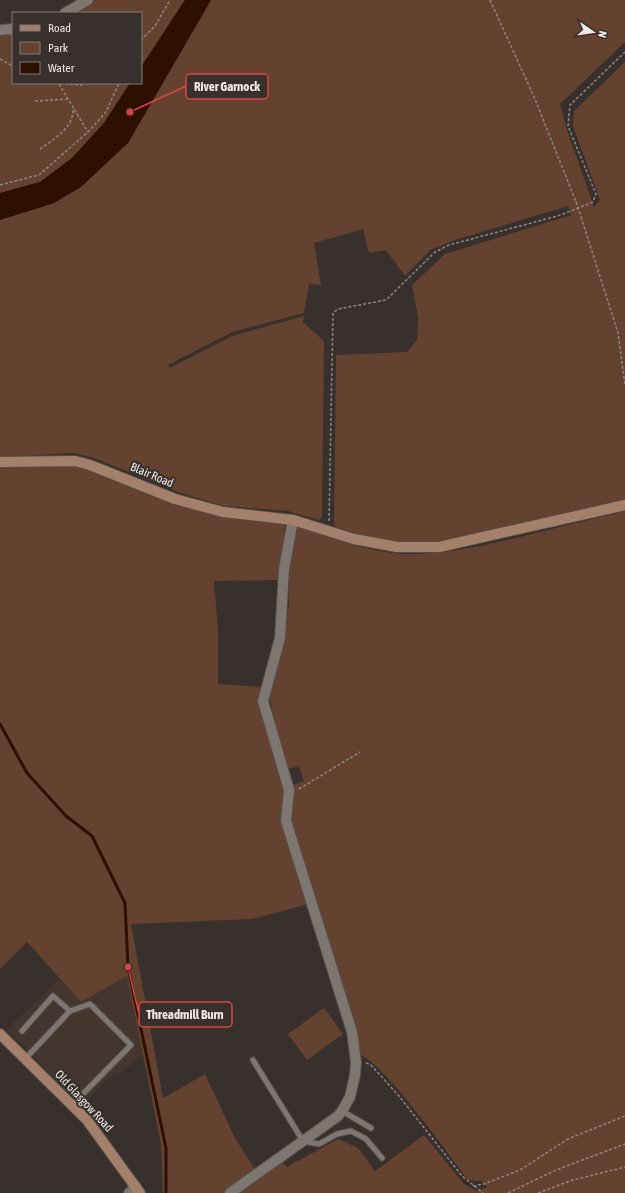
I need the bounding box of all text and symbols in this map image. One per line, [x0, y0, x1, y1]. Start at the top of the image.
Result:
legend [12, 12, 142, 84]
north arrow [573, 12, 613, 52]
text: Road [48, 21, 71, 35]
text: N [596, 30, 609, 39]
text: Park [48, 41, 69, 55]
text: Water [48, 61, 75, 75]
callout: River Garnock [186, 74, 268, 99]
text: River Garnock [194, 79, 260, 94]
street label: Blair Road [128, 460, 176, 490]
callout: Threadmill Burn [139, 1002, 232, 1027]
text: Threadmill Burn [146, 1007, 224, 1022]
street label: Old Glasgow Road [52, 1067, 116, 1135]

